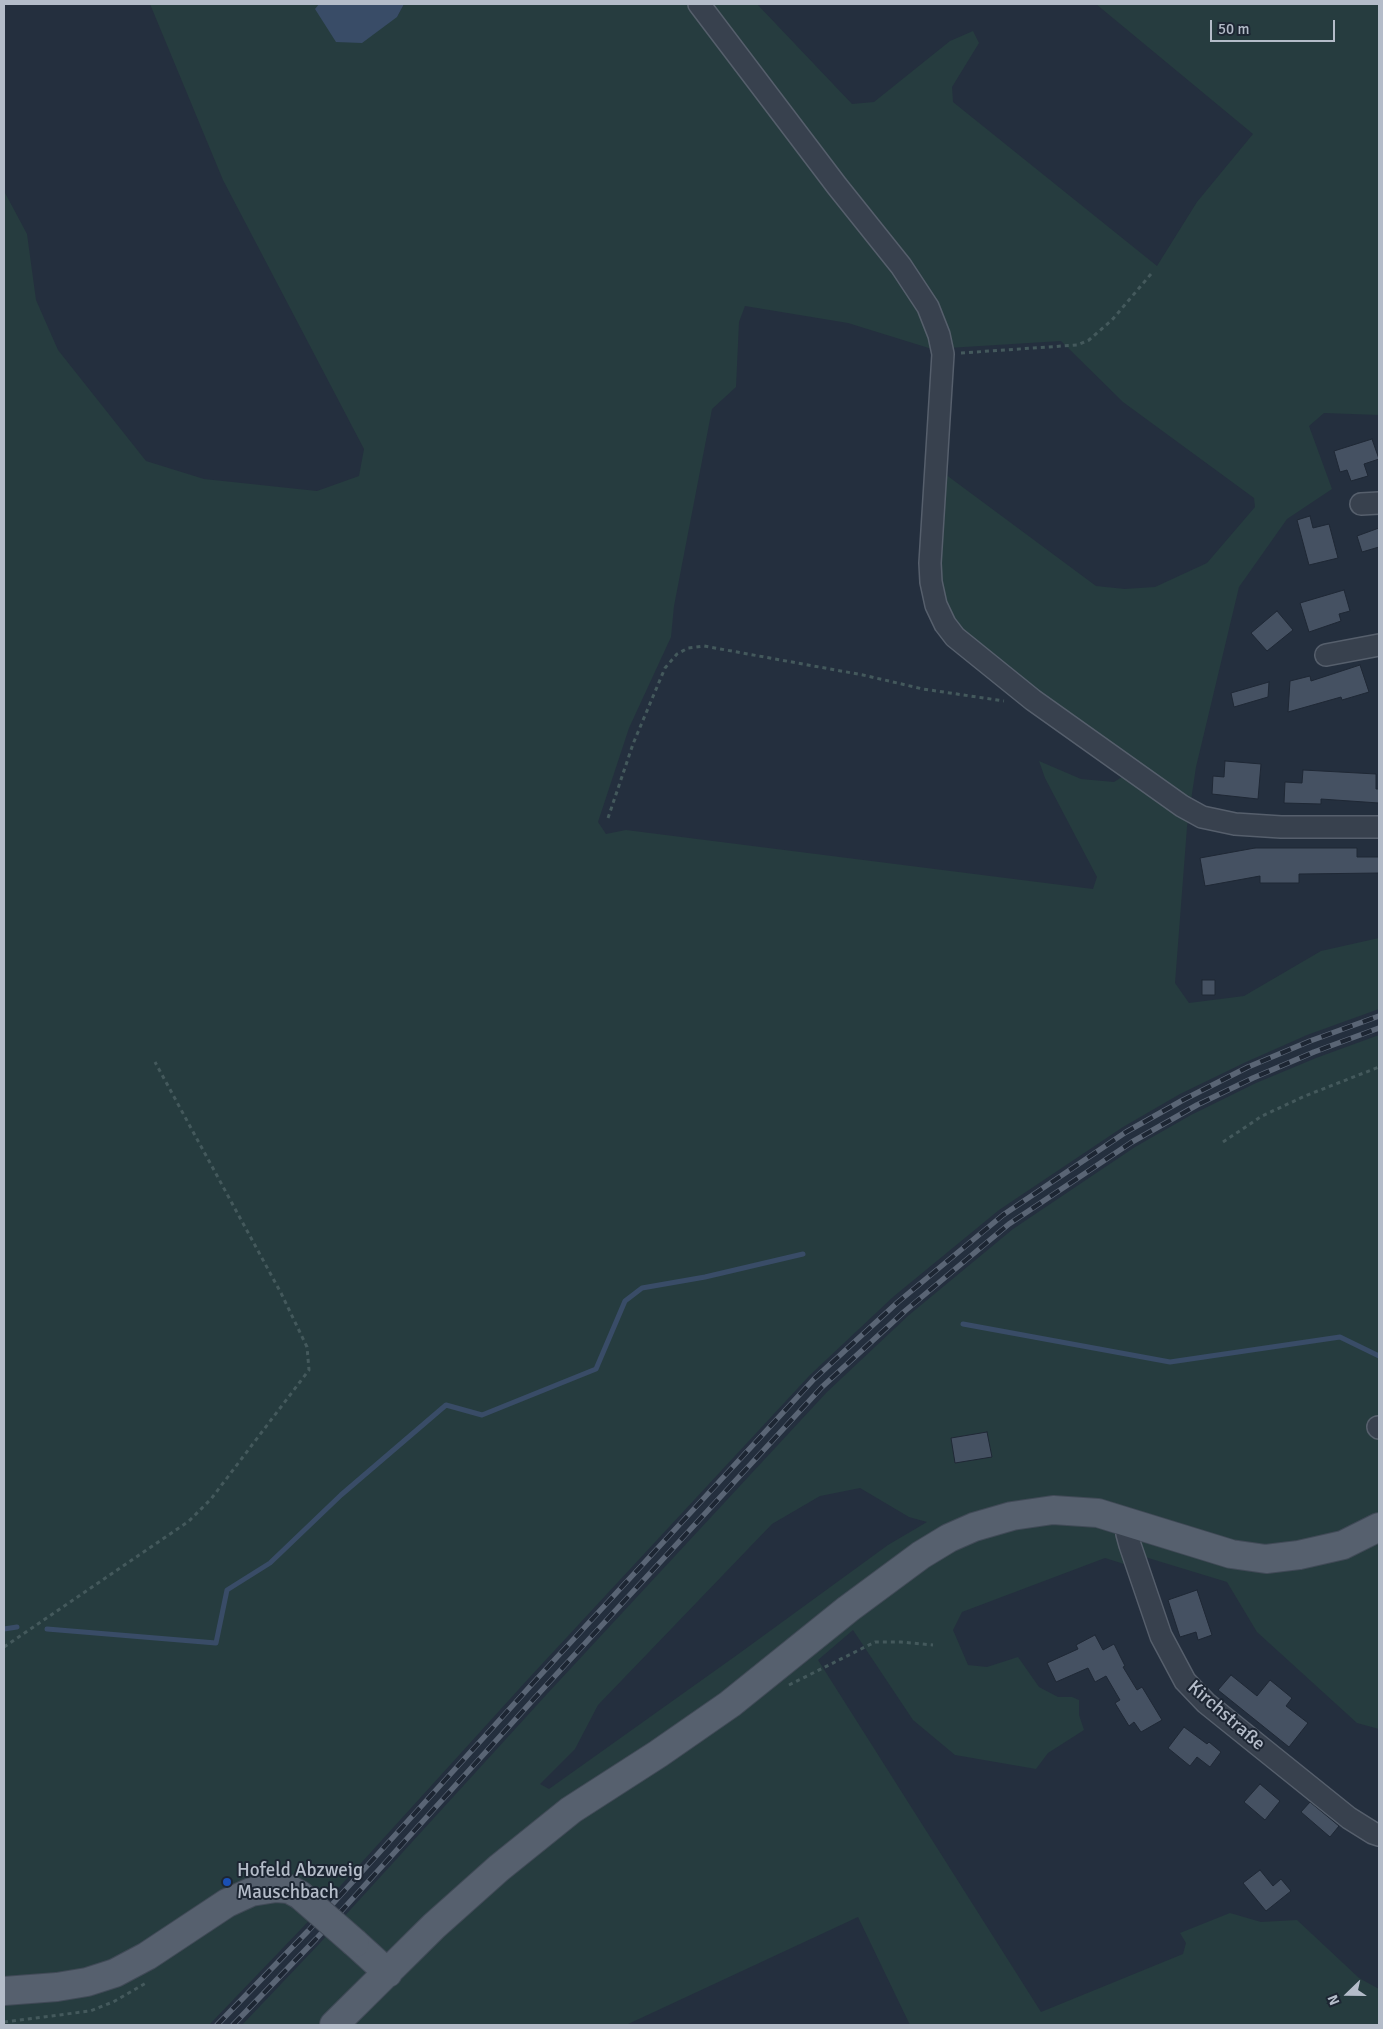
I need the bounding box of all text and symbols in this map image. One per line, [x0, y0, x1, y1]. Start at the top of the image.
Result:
scale bar [1213, 10, 1338, 42]
text: 50 m [1218, 20, 1249, 38]
street label: Kirchstraße [1183, 1676, 1269, 1756]
place label: Hofeld Abzweig Mauschbach [237, 1860, 363, 1904]
marker: Hofeld Abzweig Mauschbach [221, 1876, 233, 1888]
north arrow [1323, 1969, 1373, 2019]
text: N [1324, 1992, 1343, 2008]

